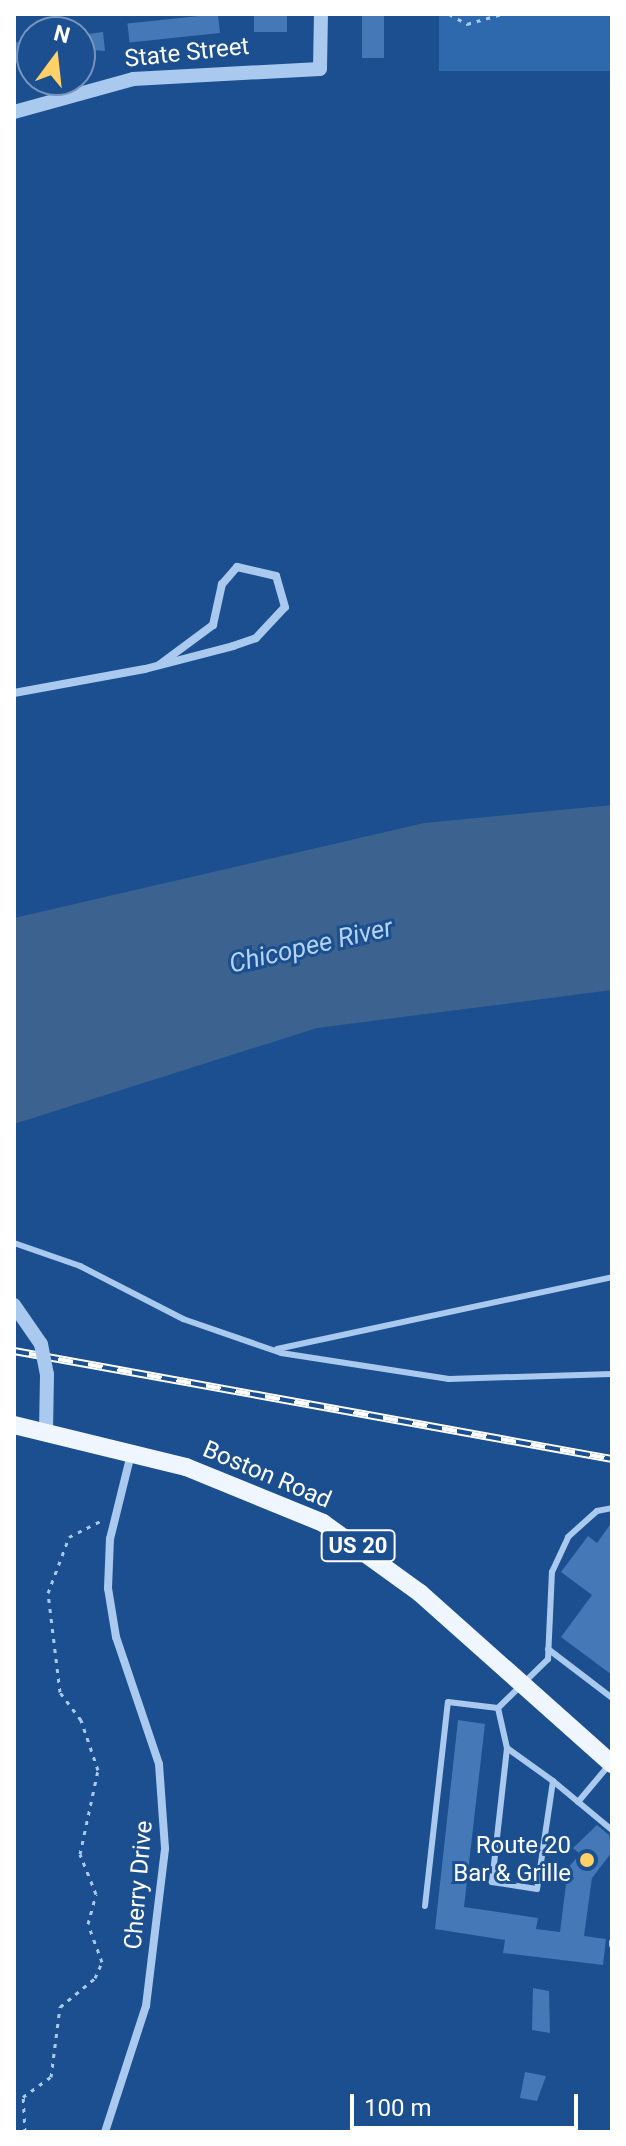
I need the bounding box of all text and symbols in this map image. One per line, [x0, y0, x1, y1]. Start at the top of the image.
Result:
north arrow [16, 16, 96, 96]
text: N [51, 20, 73, 48]
street label: State Street [123, 32, 251, 74]
water label: Chicopee River [226, 912, 396, 980]
street label: Boston Road [199, 1435, 335, 1515]
road number: US 20 [320, 1528, 396, 1564]
street label: Cherry Drive [119, 1819, 159, 1951]
place label: Route 20 Bar & Grille [453, 1832, 571, 1888]
marker: Route 20 Bar & Grille [578, 1851, 596, 1869]
scale bar [354, 2078, 582, 2128]
text: 100 m [364, 2094, 431, 2122]

